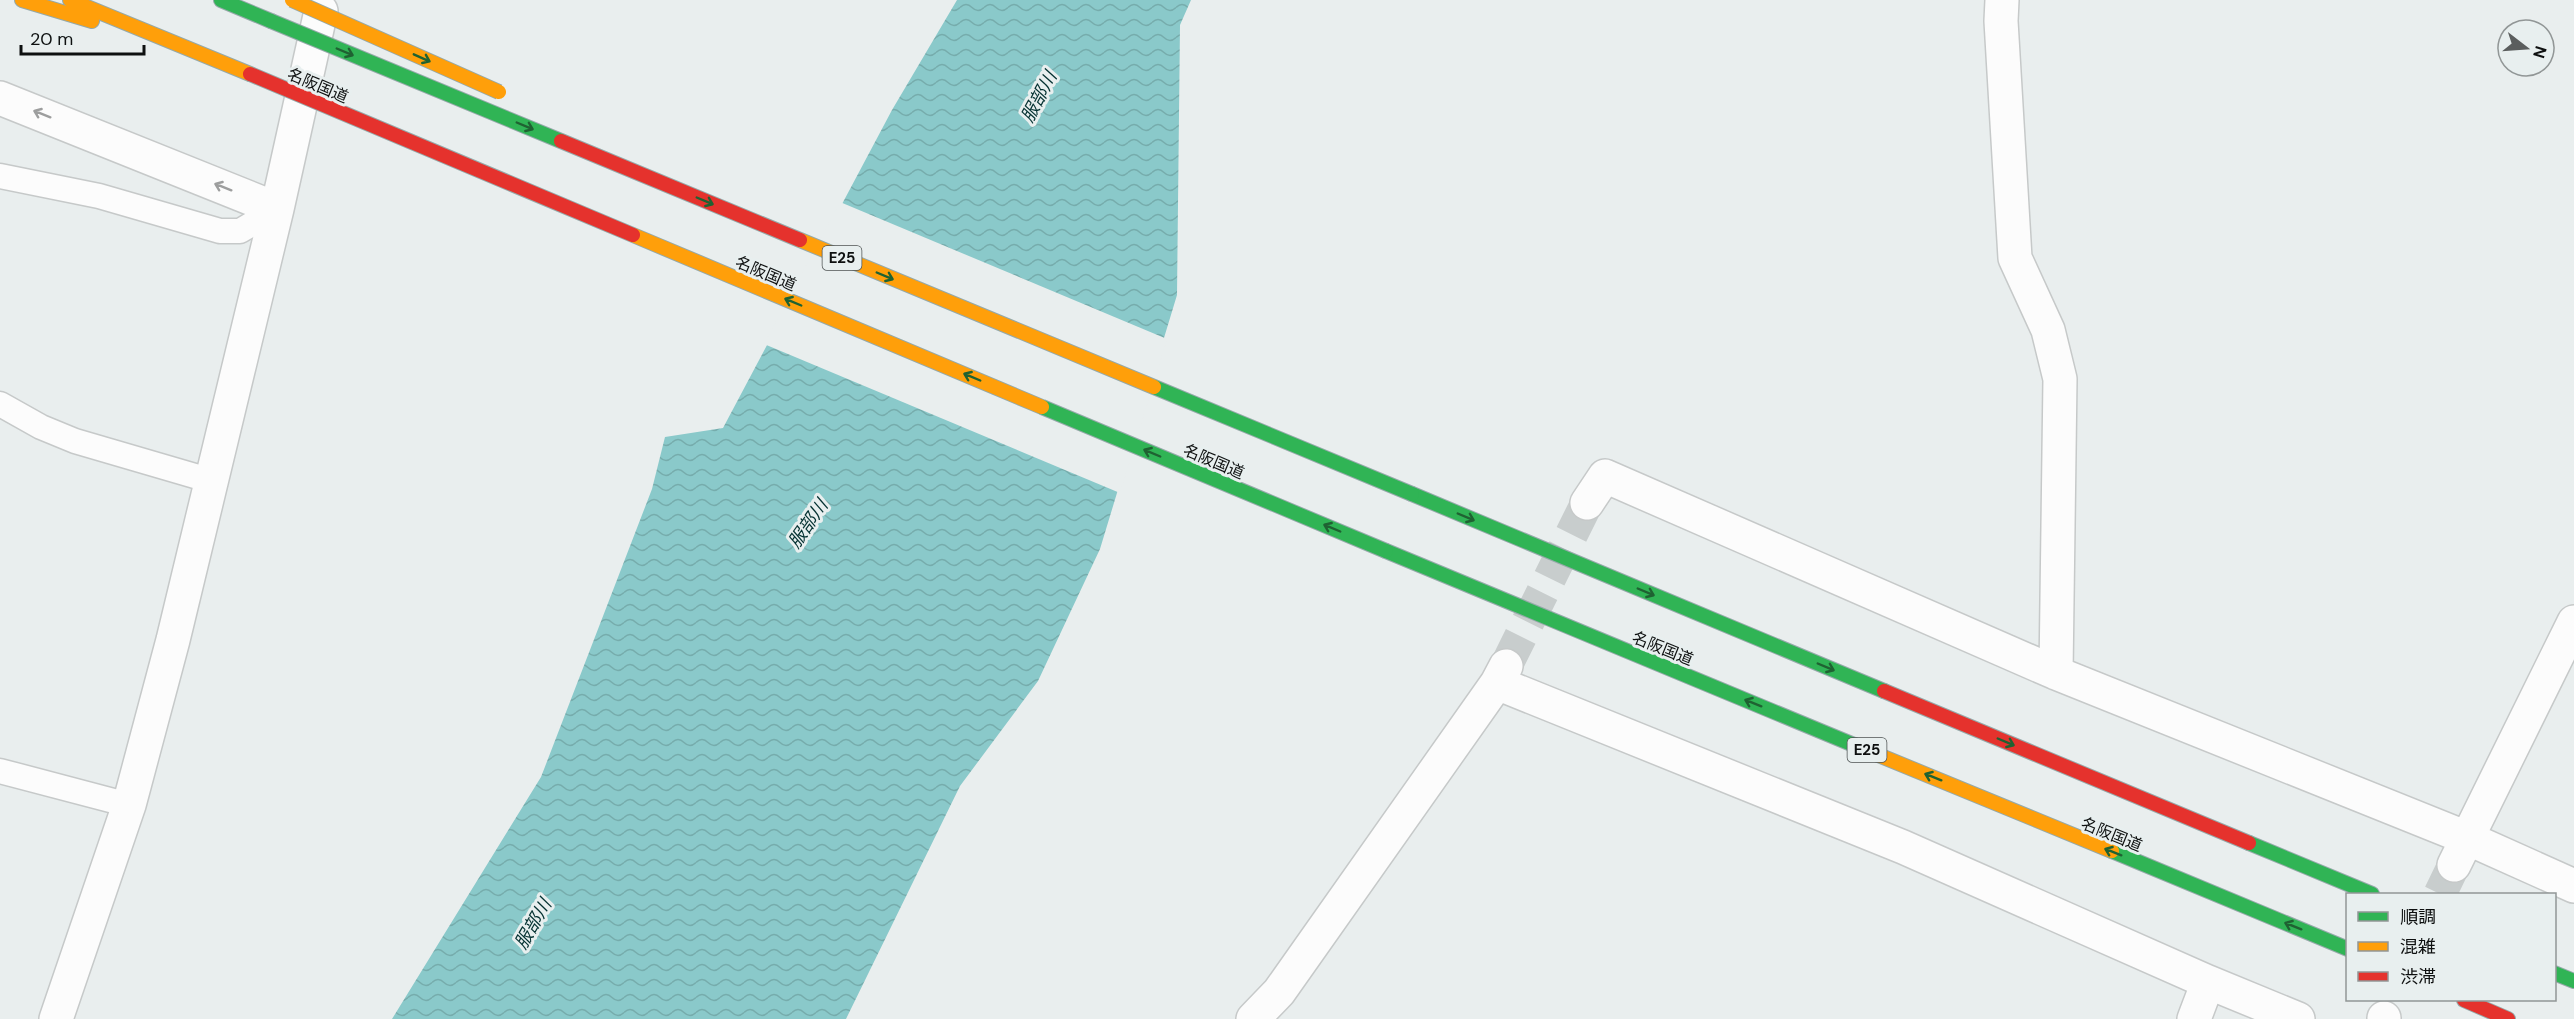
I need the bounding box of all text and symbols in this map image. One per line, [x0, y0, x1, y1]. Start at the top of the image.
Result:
scale bar [21, 18, 144, 56]
north arrow [2496, 18, 2556, 78]
text: 20 m [30, 27, 73, 51]
text: N [2528, 44, 2552, 61]
one-way arrow [335, 47, 353, 58]
one-way arrow [413, 52, 431, 64]
street label: 名阪国道 [284, 63, 351, 108]
water label: 服部川 [1016, 66, 1063, 126]
one-way arrow [33, 108, 52, 119]
one-way arrow [515, 121, 534, 132]
one-way arrow [214, 181, 233, 192]
one-way arrow [695, 196, 714, 207]
road number: E25 [822, 246, 862, 270]
street label: 名阪国道 [732, 251, 799, 296]
one-way arrow [875, 271, 894, 282]
one-way arrow [784, 296, 802, 307]
one-way arrow [964, 371, 982, 382]
street label: 名阪国道 [1180, 439, 1247, 484]
one-way arrow [1144, 447, 1162, 458]
water label: 服部川 [783, 493, 834, 553]
one-way arrow [1456, 512, 1474, 523]
one-way arrow [1323, 522, 1342, 533]
one-way arrow [1636, 587, 1654, 598]
street label: 名阪国道 [1629, 627, 1696, 670]
one-way arrow [1816, 662, 1834, 673]
one-way arrow [1744, 697, 1763, 708]
one-way arrow [1996, 737, 2014, 748]
road number: E25 [1848, 738, 1886, 762]
one-way arrow [1924, 771, 1943, 782]
street label: 名阪国道 [2078, 813, 2145, 856]
one-way arrow [2105, 846, 2123, 857]
water label: 服部川 [509, 893, 558, 953]
legend [2346, 893, 2556, 1001]
text: 順調 [2400, 905, 2436, 929]
one-way arrow [2285, 920, 2303, 931]
text: 混雑 [2400, 935, 2436, 959]
text: 渋滞 [2400, 965, 2436, 989]

